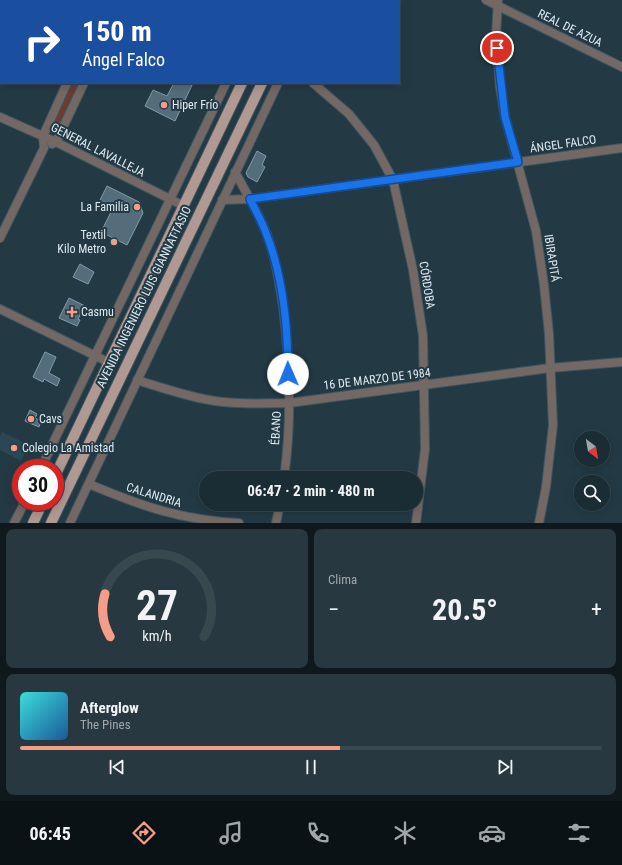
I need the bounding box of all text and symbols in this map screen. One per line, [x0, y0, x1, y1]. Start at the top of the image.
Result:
street label: REAL DE AZUA [535, 6, 605, 50]
text: 150 m [82, 15, 152, 48]
icon: right [16, 16, 68, 68]
pin [480, 31, 514, 65]
icon: arrive [486, 37, 508, 59]
text: Ángel Falco [82, 49, 165, 70]
place label: Hiper Frío [172, 98, 218, 112]
marker: Hiper Frío [159, 100, 169, 110]
street label: GENERAL LAVALLEJA [49, 120, 147, 180]
street label: ÁNGEL FALCO [529, 131, 597, 156]
place label: La Familia [80, 200, 129, 214]
marker: La Familia [132, 202, 142, 212]
street label: AVENIDA INGENIERO LUIS GIANNATTASIO [94, 204, 194, 390]
place label: Textil Kilo Metro [57, 228, 106, 256]
street label: IBIRAPITÁ [541, 233, 564, 283]
marker: Textil Kilo Metro [109, 237, 119, 247]
street label: CÓRDOBA [416, 260, 439, 310]
place label: Casmu [81, 305, 114, 319]
marker: Casmu [66, 306, 78, 318]
position arrow [267, 353, 309, 395]
street label: 16 DE MARZO DE 1984 [323, 365, 432, 393]
street label: ÉBANO [267, 411, 284, 445]
place label: Cavs [39, 412, 62, 426]
marker: Cavs [26, 414, 36, 424]
north arrow [574, 431, 610, 467]
map controls [574, 431, 610, 511]
place label: Colegio La Amistad [22, 441, 114, 455]
marker: Colegio La Amistad [9, 443, 19, 453]
speed limit sign: 30 [12, 459, 64, 511]
button: search [574, 475, 610, 511]
street label: CALANDRIA [125, 480, 183, 510]
text: 06:47 · 2 min · 480 m [247, 482, 375, 500]
text: Clima [328, 572, 357, 587]
text: 27 [136, 580, 178, 629]
text: 20.5° [432, 592, 498, 627]
text: − [328, 597, 339, 622]
text: + [591, 597, 602, 622]
text: km/h [142, 627, 172, 643]
text: Afterglow [80, 699, 139, 717]
text: The Pines [80, 717, 131, 732]
icon: previous [106, 756, 128, 778]
icon: pause [300, 756, 322, 778]
icon: next [494, 756, 516, 778]
icon: directions [130, 819, 158, 847]
icon: music [217, 819, 245, 847]
icon: phone [304, 819, 332, 847]
icon: climate [391, 819, 419, 847]
icon: car [478, 819, 506, 847]
icon: filters [565, 819, 593, 847]
text: 06:45 [29, 823, 71, 844]

